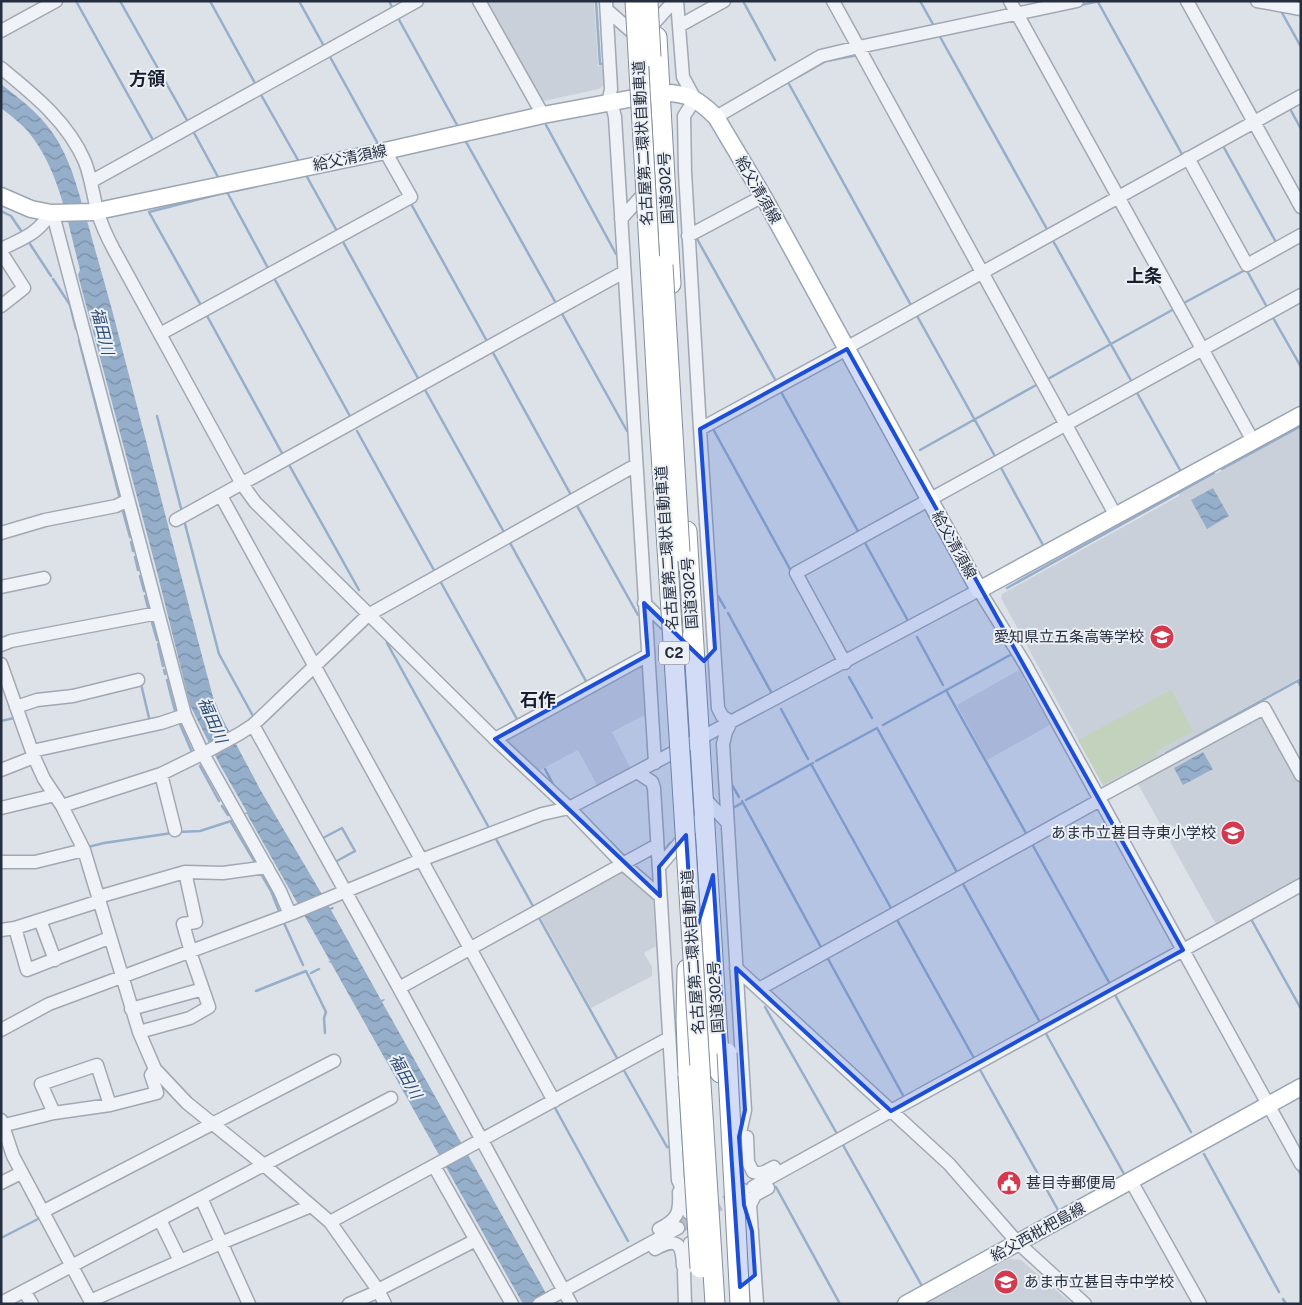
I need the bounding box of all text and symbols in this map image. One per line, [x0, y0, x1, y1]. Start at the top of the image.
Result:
street label: 名古屋第二環状自動車道 [630, 60, 655, 226]
district label: 方領 [129, 68, 165, 89]
street label: 給父清須線 [311, 141, 388, 174]
street label: 国道302号 [655, 151, 676, 225]
street label: 給父清須線 [732, 153, 785, 226]
district label: 上条 [1126, 265, 1162, 286]
water label: 福田川 [87, 306, 118, 359]
street label: 名古屋第二環状自動車道 [652, 465, 681, 631]
street label: 給父清須線 [929, 508, 980, 582]
street label: 国道302号 [678, 556, 701, 630]
school or university icon: 愛知県立五条高等学校 [1149, 624, 1175, 650]
place label: 愛知県立五条高等学校 [994, 628, 1144, 645]
road number: C2 [659, 641, 689, 664]
district label: 石作 [520, 689, 556, 710]
water label: 福田川 [194, 694, 232, 748]
school or university icon: あま市立甚目寺東小学校 [1220, 820, 1246, 846]
place label: あま市立甚目寺東小学校 [1051, 824, 1216, 841]
street label: 名古屋第二環状自動車道 [678, 869, 707, 1035]
street label: 国道302号 [704, 960, 727, 1034]
water label: 福田川 [386, 1051, 426, 1104]
public building icon: 甚目寺郵便局 [996, 1170, 1022, 1196]
place label: 甚目寺郵便局 [1026, 1174, 1116, 1191]
street label: 給父西枇杷島線 [988, 1199, 1088, 1264]
school or university icon: あま市立甚目寺中学校 [993, 1269, 1019, 1295]
place label: あま市立甚目寺中学校 [1024, 1273, 1174, 1290]

